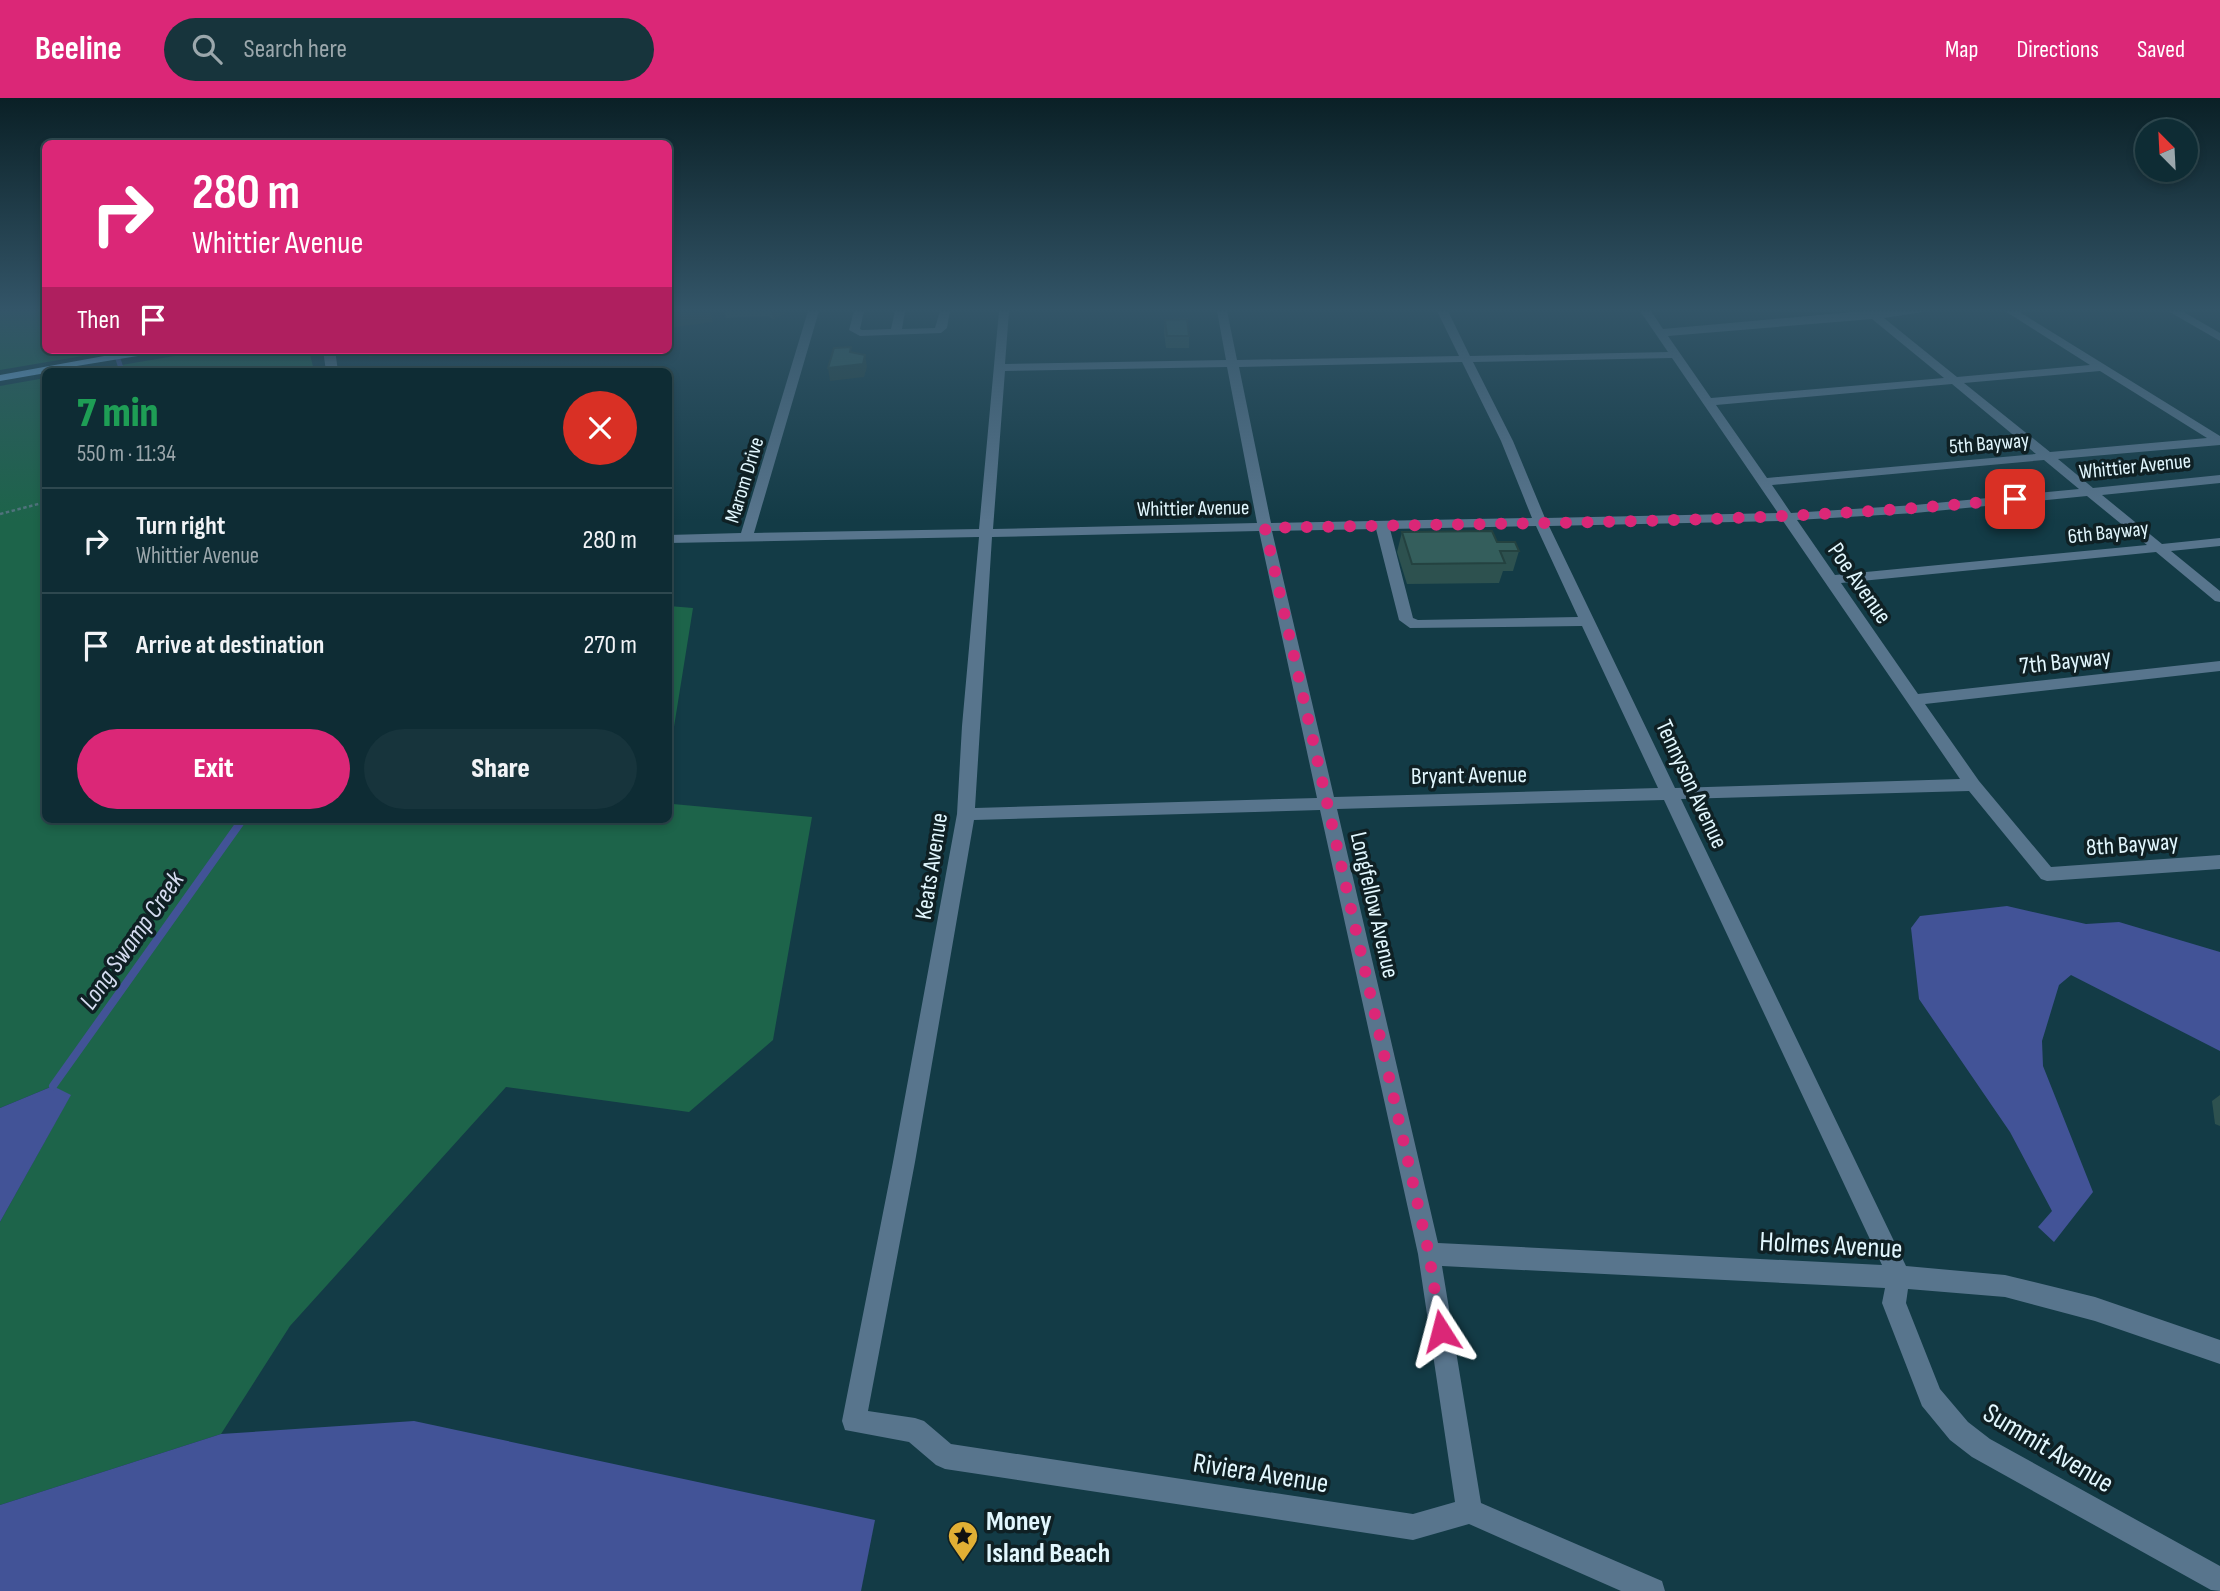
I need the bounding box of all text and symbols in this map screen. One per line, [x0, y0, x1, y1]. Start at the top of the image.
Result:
search box [164, 18, 654, 81]
text: Beeline [35, 29, 122, 69]
icon: search [188, 30, 226, 68]
text: Search here [244, 34, 347, 65]
text: Map [1945, 35, 1978, 64]
text: Directions [2016, 35, 2099, 64]
text: Saved [2137, 35, 2185, 64]
north arrow [2135, 119, 2198, 182]
map controls [2135, 119, 2198, 182]
text: 280 m [192, 164, 300, 223]
icon: right [77, 168, 168, 259]
text: Whittier Avenue [192, 224, 363, 263]
icon: arrive [134, 301, 172, 339]
text: Then [77, 305, 120, 336]
text: 7 min [77, 388, 159, 439]
button: close [563, 391, 637, 465]
street label: 5th Bayway [1948, 428, 2030, 459]
street label: Marom Drive [720, 434, 769, 526]
text: 550 m · 11:34 [77, 440, 176, 468]
street label: Whittier Avenue [2078, 448, 2192, 485]
pin [1985, 469, 2045, 529]
icon: arrive [1996, 480, 2034, 518]
street label: Whittier Avenue [1137, 495, 1249, 522]
text: Turn right [136, 511, 225, 542]
street label: 6th Bayway [2066, 516, 2150, 549]
icon: right [77, 522, 115, 560]
text: 280 m [582, 525, 637, 556]
street label: Poe Avenue [1821, 537, 1898, 629]
text: Whittier Avenue [136, 542, 259, 570]
icon: arrive [77, 627, 115, 665]
text: Arrive at destination [136, 630, 324, 661]
text: 270 m [584, 630, 637, 661]
street label: 7th Bayway [2018, 642, 2112, 681]
street label: Tennyson Avenue [1649, 715, 1734, 853]
button: Exit [77, 729, 350, 809]
button: Share [364, 729, 637, 809]
street label: Bryant Avenue [1411, 760, 1527, 791]
street label: Keats Avenue [909, 811, 954, 921]
street label: 8th Bayway [2085, 827, 2179, 862]
street label: Longfellow Avenue [1344, 829, 1405, 981]
water label: Long Swamp Creek [73, 865, 192, 1016]
street label: Holmes Avenue [1759, 1225, 1903, 1266]
position arrow [1404, 1294, 1478, 1368]
street label: Summit Avenue [1977, 1396, 2119, 1500]
street label: Riviera Avenue [1191, 1446, 1331, 1500]
place label: Money Island Beach [986, 1505, 1110, 1570]
place icon: Money Island Beach [946, 1519, 980, 1563]

